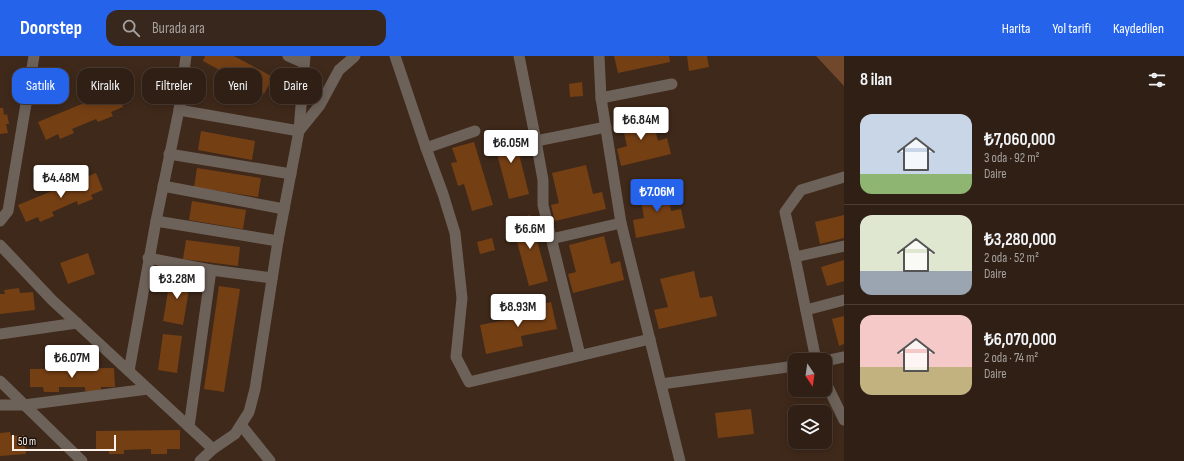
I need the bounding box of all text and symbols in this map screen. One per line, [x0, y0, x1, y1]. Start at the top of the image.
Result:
search box [106, 10, 386, 46]
text: Doorstep [20, 17, 82, 40]
icon: search [120, 17, 142, 39]
text: Burada ara [152, 19, 205, 38]
text: Harita [1002, 20, 1030, 37]
text: Yol tarifi [1052, 20, 1091, 37]
text: Kaydedilen [1113, 20, 1164, 37]
chip: Satılık [12, 68, 69, 104]
chip: Kiralık [77, 68, 134, 104]
chip: Filtreler [142, 68, 206, 104]
chip: Yeni [214, 68, 262, 104]
chip: Daire [270, 68, 322, 104]
icon: filters [1146, 69, 1168, 91]
text: 8 ilan [860, 70, 892, 90]
pin: ₺6.84M [608, 107, 674, 141]
text: ₺6.84M [623, 112, 659, 128]
pin: ₺6.05M [478, 130, 544, 164]
icon: home [892, 130, 940, 178]
text: ₺7,060,000 [984, 130, 1055, 150]
text: ₺6.05M [493, 135, 529, 151]
text: 3 oda · 92 m² [984, 150, 1040, 166]
pin: ₺4.48M [28, 165, 94, 199]
text: Daire [984, 166, 1006, 182]
text: ₺4.48M [43, 170, 79, 186]
pin: ₺7.06M [624, 179, 690, 213]
text: ₺7.06M [639, 184, 675, 200]
pin: ₺6.6M [502, 216, 558, 250]
text: ₺6.6M [515, 221, 545, 237]
text: ₺3,280,000 [984, 230, 1056, 250]
icon: home [892, 231, 940, 279]
text: 2 oda · 52 m² [984, 250, 1039, 266]
pin: ₺3.28M [144, 266, 210, 300]
text: Daire [984, 266, 1006, 282]
text: ₺3.28M [159, 271, 195, 287]
pin: ₺8.93M [485, 294, 551, 328]
text: ₺8.93M [500, 299, 536, 315]
text: ₺6,070,000 [984, 330, 1057, 350]
icon: home [892, 331, 940, 379]
pin: ₺6.07M [39, 345, 105, 379]
text: ₺6.07M [54, 350, 90, 366]
text: 2 oda · 74 m² [984, 350, 1038, 366]
north arrow [788, 353, 832, 397]
map controls [788, 353, 832, 449]
text: Daire [984, 366, 1006, 382]
button: layers [788, 405, 832, 449]
scale bar [12, 433, 116, 452]
text: 50 m [18, 435, 36, 448]

